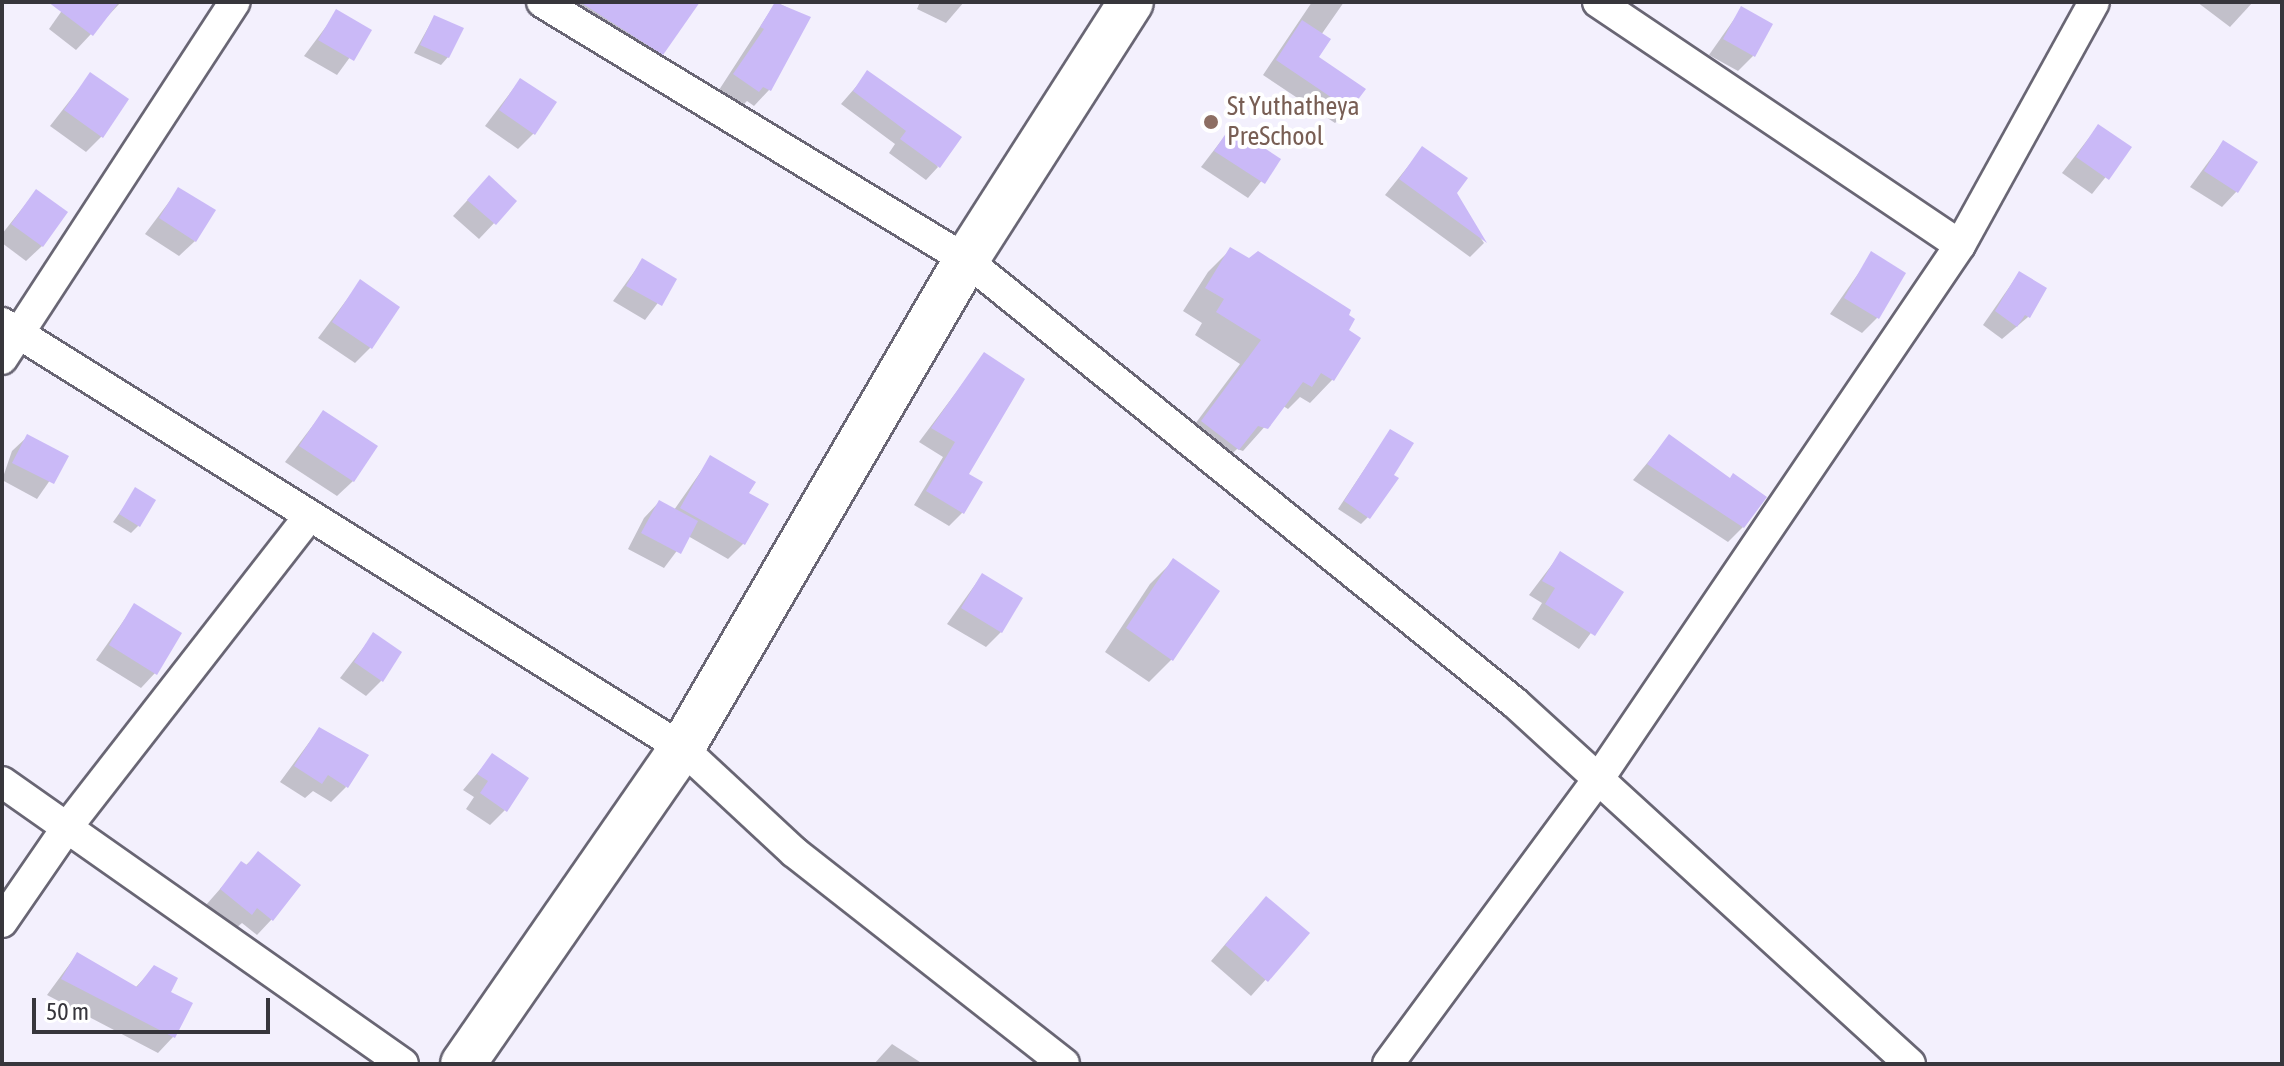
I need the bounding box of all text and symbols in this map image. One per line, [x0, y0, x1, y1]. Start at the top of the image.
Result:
place label: St Yuthatheya PreSchool [1227, 91, 1359, 152]
marker: St Yuthatheya PreSchool [1202, 113, 1220, 131]
scale bar [36, 982, 274, 1032]
text: 50 m [46, 998, 89, 1025]

